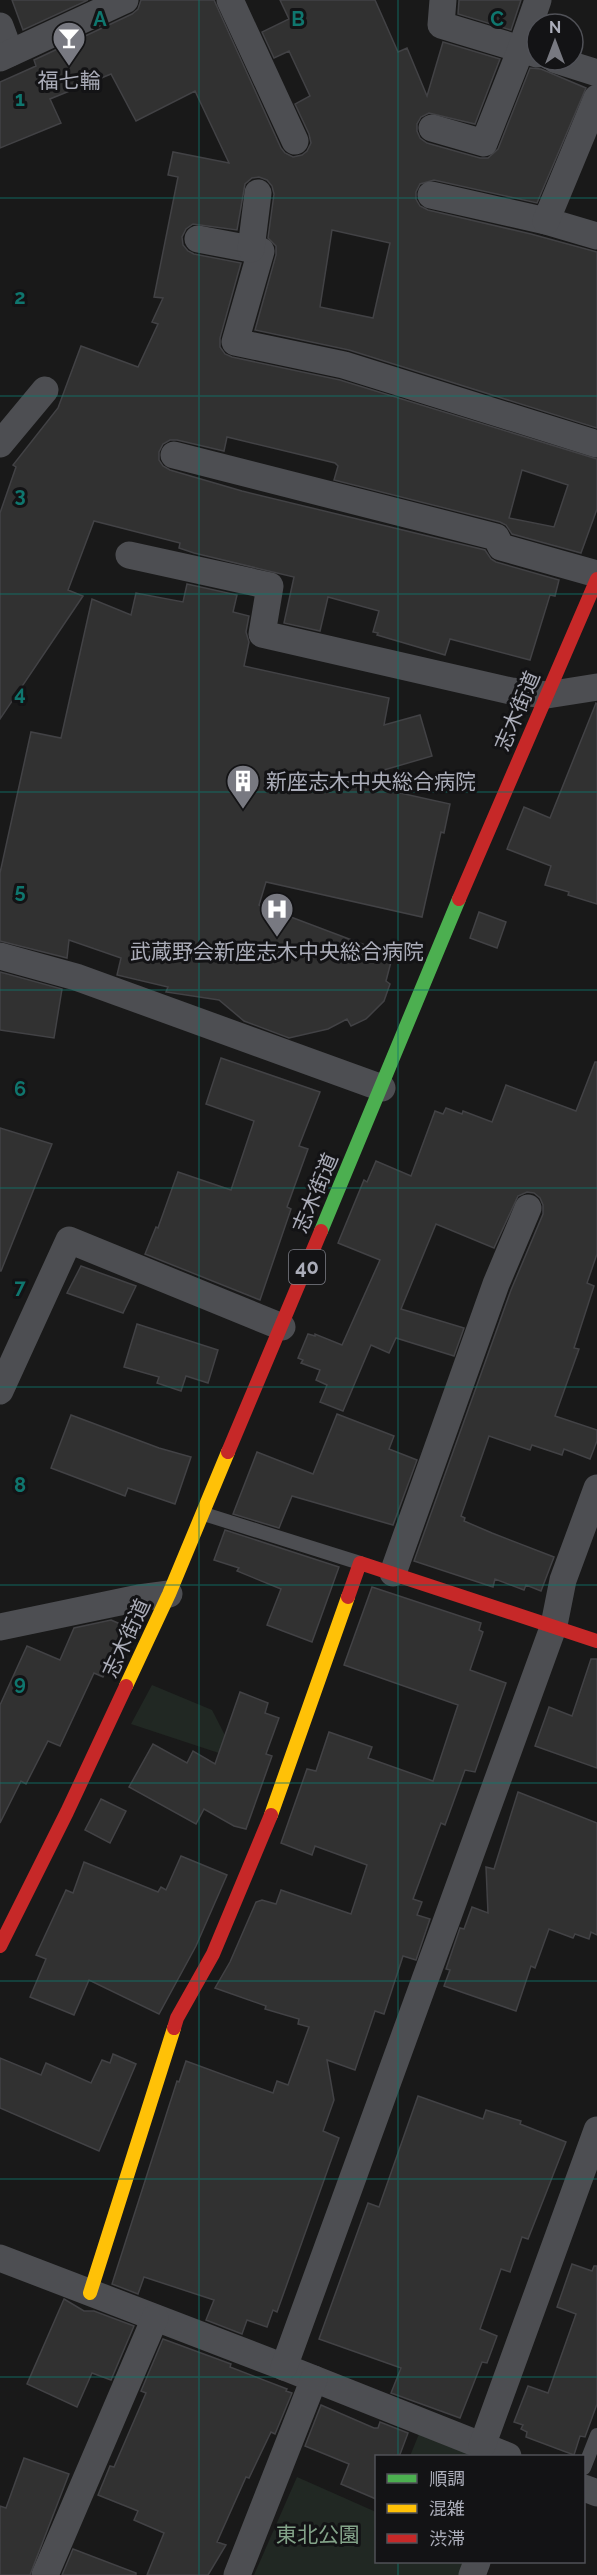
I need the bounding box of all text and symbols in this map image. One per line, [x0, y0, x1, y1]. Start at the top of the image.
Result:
text: A [93, 7, 107, 31]
text: B [291, 7, 305, 31]
text: C [490, 7, 504, 31]
north arrow [525, 12, 585, 72]
text: N [549, 18, 561, 37]
bar icon: 福七輪 [51, 20, 87, 67]
place label: 福七輪 [38, 68, 101, 93]
text: 1 [15, 87, 25, 111]
text: 2 [14, 285, 26, 309]
text: 3 [14, 483, 26, 507]
street label: 志木街道 [489, 667, 545, 755]
text: 4 [14, 681, 26, 705]
building icon: 新座志木中央総合病院 [225, 763, 261, 810]
place label: 新座志木中央総合病院 [266, 769, 476, 794]
text: 5 [14, 879, 26, 903]
hospital icon: 武蔵野会新座志木中央総合病院 [259, 891, 295, 938]
place label: 武蔵野会新座志木中央総合病院 [130, 939, 424, 964]
text: 6 [14, 1077, 26, 1101]
street label: 志木街道 [287, 1149, 343, 1237]
road number: 40 [289, 1250, 325, 1284]
text: 7 [14, 1275, 26, 1299]
text: 8 [14, 1473, 26, 1497]
street label: 志木街道 [97, 1595, 155, 1681]
text: 9 [14, 1671, 26, 1695]
legend [375, 2455, 585, 2563]
text: 順調 [429, 2468, 465, 2489]
text: 混雑 [429, 2498, 465, 2519]
park label: 東北公園 [276, 2522, 360, 2547]
text: 渋滞 [429, 2528, 465, 2549]

